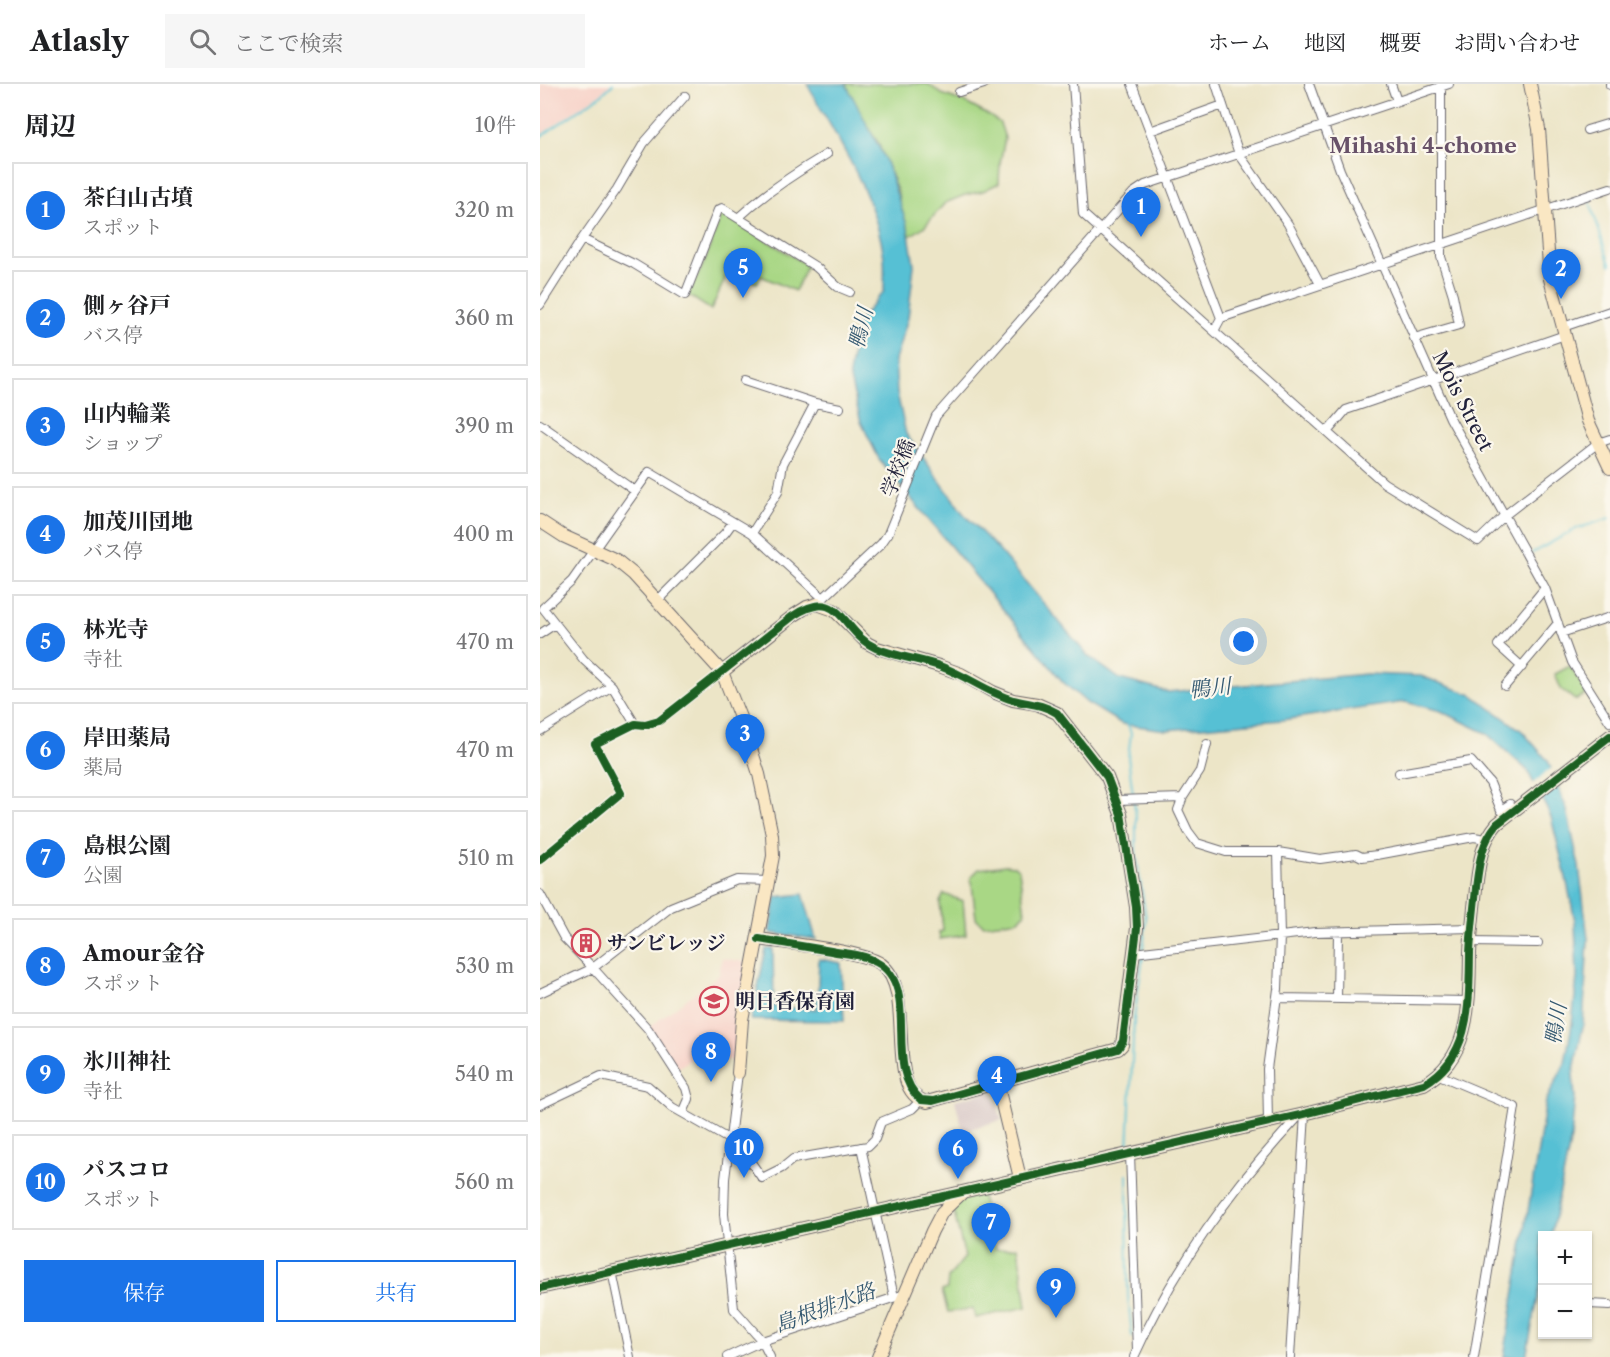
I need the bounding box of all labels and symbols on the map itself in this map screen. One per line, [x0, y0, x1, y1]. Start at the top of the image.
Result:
district label: Mihashi 4-chome [1329, 133, 1517, 158]
pin: 1 [1122, 188, 1160, 237]
pin: 5 [724, 248, 762, 298]
pin: 2 [1542, 250, 1580, 299]
water label: 鴨川 [843, 303, 878, 351]
street label: Mois Street [1428, 347, 1498, 455]
street label: 学校橋 [876, 436, 920, 500]
your location [1229, 627, 1258, 656]
water label: 鴨川 [1188, 673, 1234, 702]
pin: 3 [726, 714, 764, 764]
building icon: サンビレッジ [570, 927, 602, 959]
place label: サンビレッジ [607, 931, 726, 955]
school or university icon: 明日香保育園 [698, 985, 730, 1017]
place label: 明日香保育園 [735, 989, 855, 1013]
water label: 鴨川 [1540, 999, 1571, 1047]
pin: 8 [692, 1032, 730, 1082]
pin: 4 [978, 1056, 1016, 1106]
pin: 10 [724, 1128, 764, 1178]
pin: 6 [938, 1130, 978, 1179]
pin: 7 [972, 1204, 1010, 1253]
pin: 9 [1036, 1268, 1076, 1318]
water label: 島根排水路 [771, 1277, 880, 1337]

